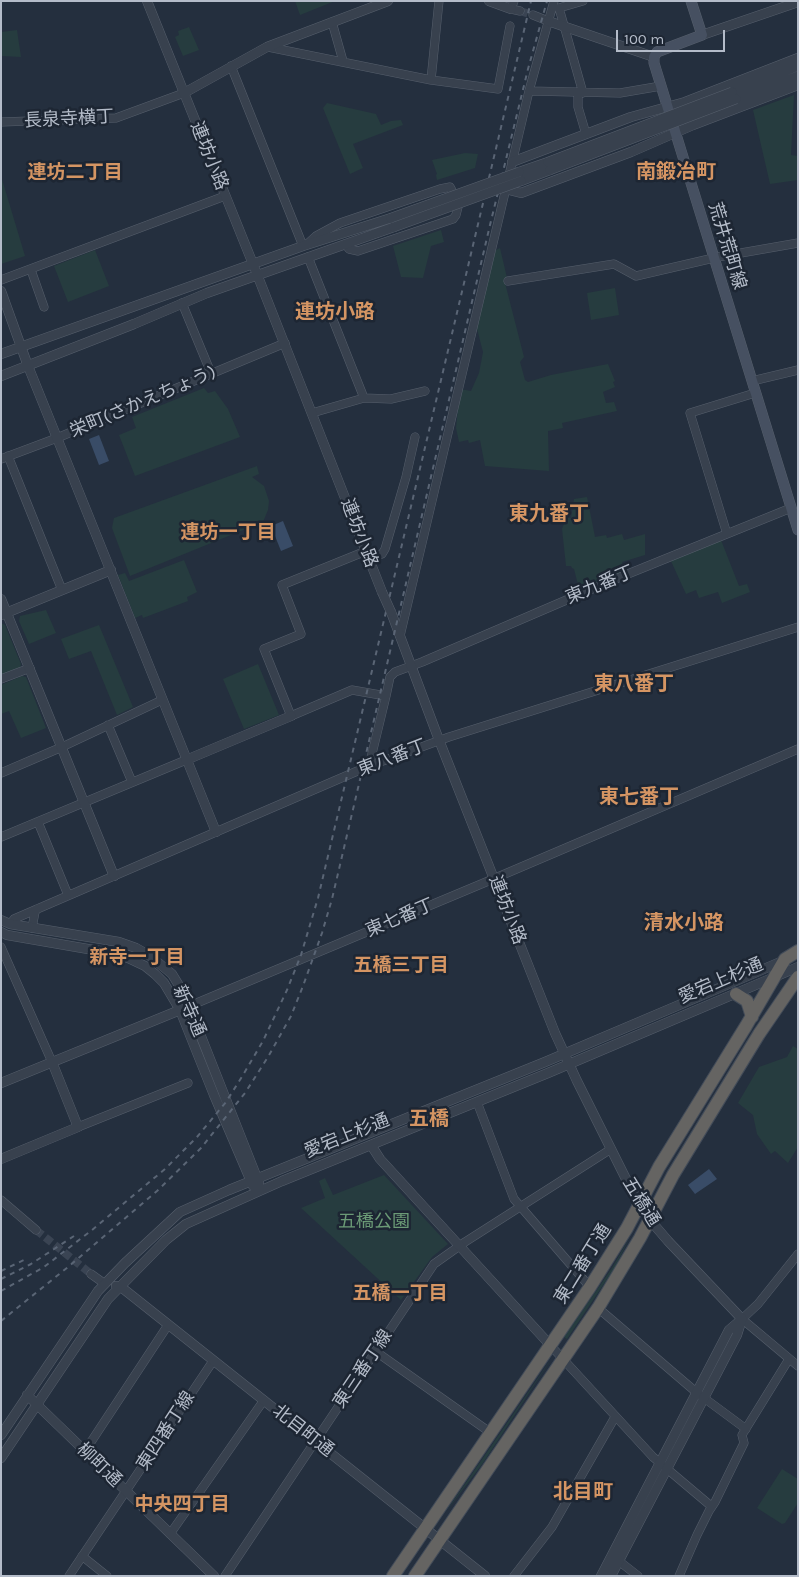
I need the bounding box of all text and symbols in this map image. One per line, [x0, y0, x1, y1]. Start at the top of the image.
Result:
scale bar [619, 20, 728, 52]
text: 100 m [624, 30, 664, 48]
street label: 長泉寺横丁 [23, 106, 115, 132]
street label: 連坊小路 [186, 119, 232, 193]
district label: 南鍛冶町 [636, 160, 716, 184]
district label: 連坊二丁目 [28, 162, 122, 184]
street label: 荒井荒町線 [704, 200, 750, 292]
district label: 連坊小路 [295, 300, 375, 324]
street label: 栄町(さかえちょう) [67, 361, 219, 443]
street label: 連坊小路 [336, 496, 382, 570]
district label: 東九番丁 [509, 502, 589, 526]
district label: 連坊一丁目 [181, 522, 275, 544]
street label: 東九番丁 [563, 561, 637, 609]
district label: 東八番丁 [594, 672, 674, 696]
street label: 東八番丁 [355, 735, 429, 781]
district label: 東七番丁 [599, 785, 679, 809]
street label: 連坊小路 [484, 873, 530, 947]
street label: 東七番丁 [363, 894, 437, 942]
district label: 清水小路 [644, 911, 724, 935]
district label: 新寺一丁目 [90, 947, 184, 969]
street label: 愛宕上杉通 [675, 953, 767, 1009]
district label: 五橋三丁目 [354, 955, 448, 977]
street label: 新寺通 [168, 982, 210, 1040]
district label: 五橋 [409, 1107, 449, 1131]
street label: 愛宕上杉通 [301, 1109, 393, 1163]
street label: 五橋通 [618, 1173, 664, 1231]
park label: 五橋公園 [338, 1211, 410, 1233]
street label: 東二番丁通 [550, 1220, 616, 1308]
district label: 五橋一丁目 [353, 1283, 447, 1305]
street label: 東三番丁線 [329, 1326, 397, 1412]
street label: 東四番丁線 [132, 1387, 200, 1475]
street label: 北目町通 [268, 1400, 338, 1462]
street label: 柳町通 [72, 1438, 126, 1492]
district label: 北目町 [553, 1480, 613, 1504]
district label: 中央四丁目 [135, 1494, 229, 1516]

